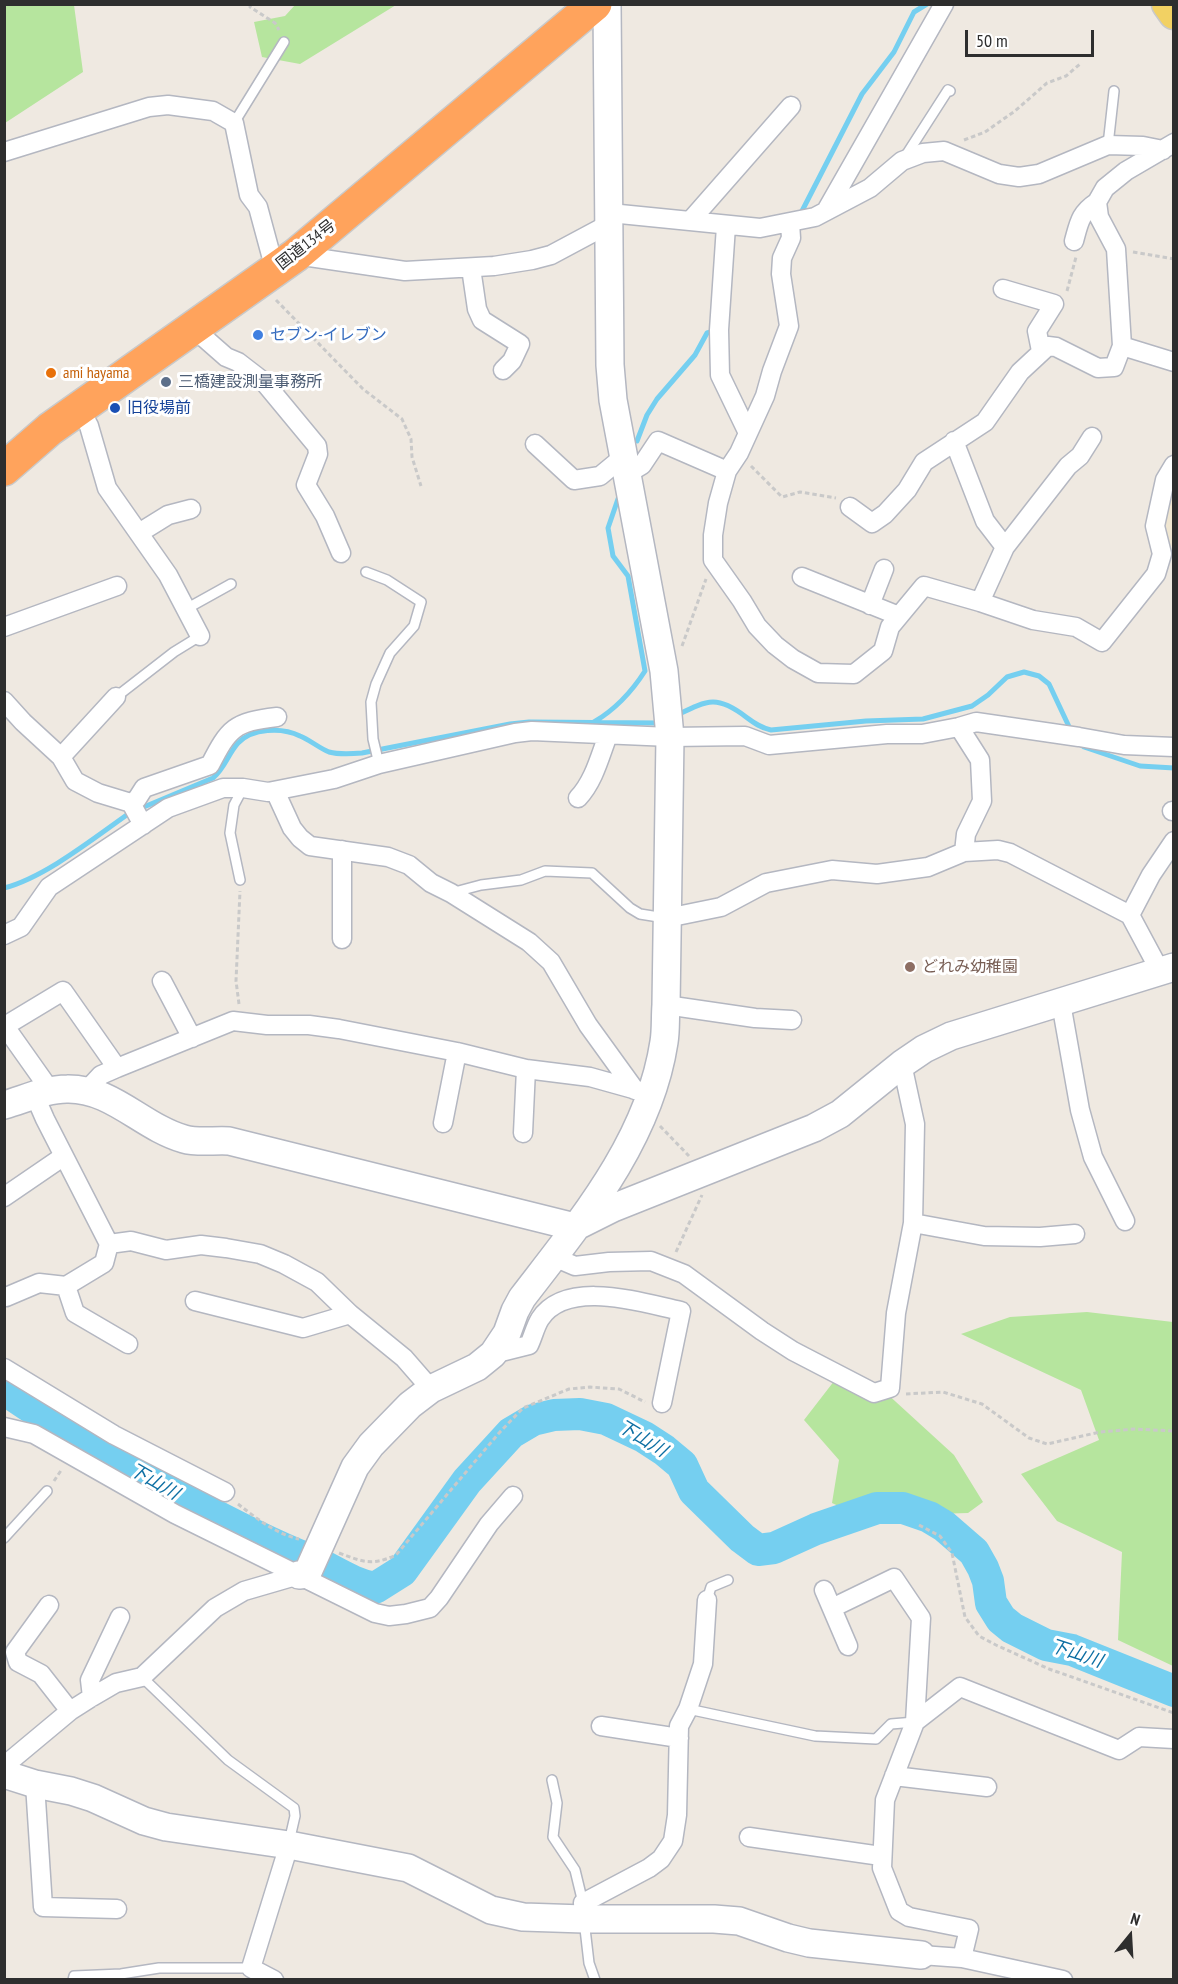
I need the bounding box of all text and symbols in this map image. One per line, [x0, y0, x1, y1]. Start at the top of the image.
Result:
scale bar [968, 18, 1097, 56]
text: 50 m [976, 29, 1008, 52]
street label: 国道134号 [273, 216, 339, 274]
place label: セブン-イレブン [270, 325, 387, 345]
marker: セブン-イレブン [251, 328, 265, 342]
place label: ami hayama [63, 363, 129, 383]
marker: ami hayama [44, 366, 58, 380]
place label: 三橋建設測量事務所 [178, 372, 322, 392]
marker: 三橋建設測量事務所 [159, 375, 173, 389]
place label: 旧役場前 [127, 398, 191, 418]
marker: 旧役場前 [108, 401, 122, 415]
place label: どれみ幼稚園 [922, 957, 1018, 977]
marker: どれみ幼稚園 [903, 960, 917, 974]
water label: 下山川 [613, 1416, 671, 1462]
water label: 下山川 [125, 1459, 183, 1505]
water label: 下山川 [1047, 1635, 1105, 1673]
north arrow [1100, 1906, 1160, 1966]
text: N [1128, 1908, 1143, 1930]

